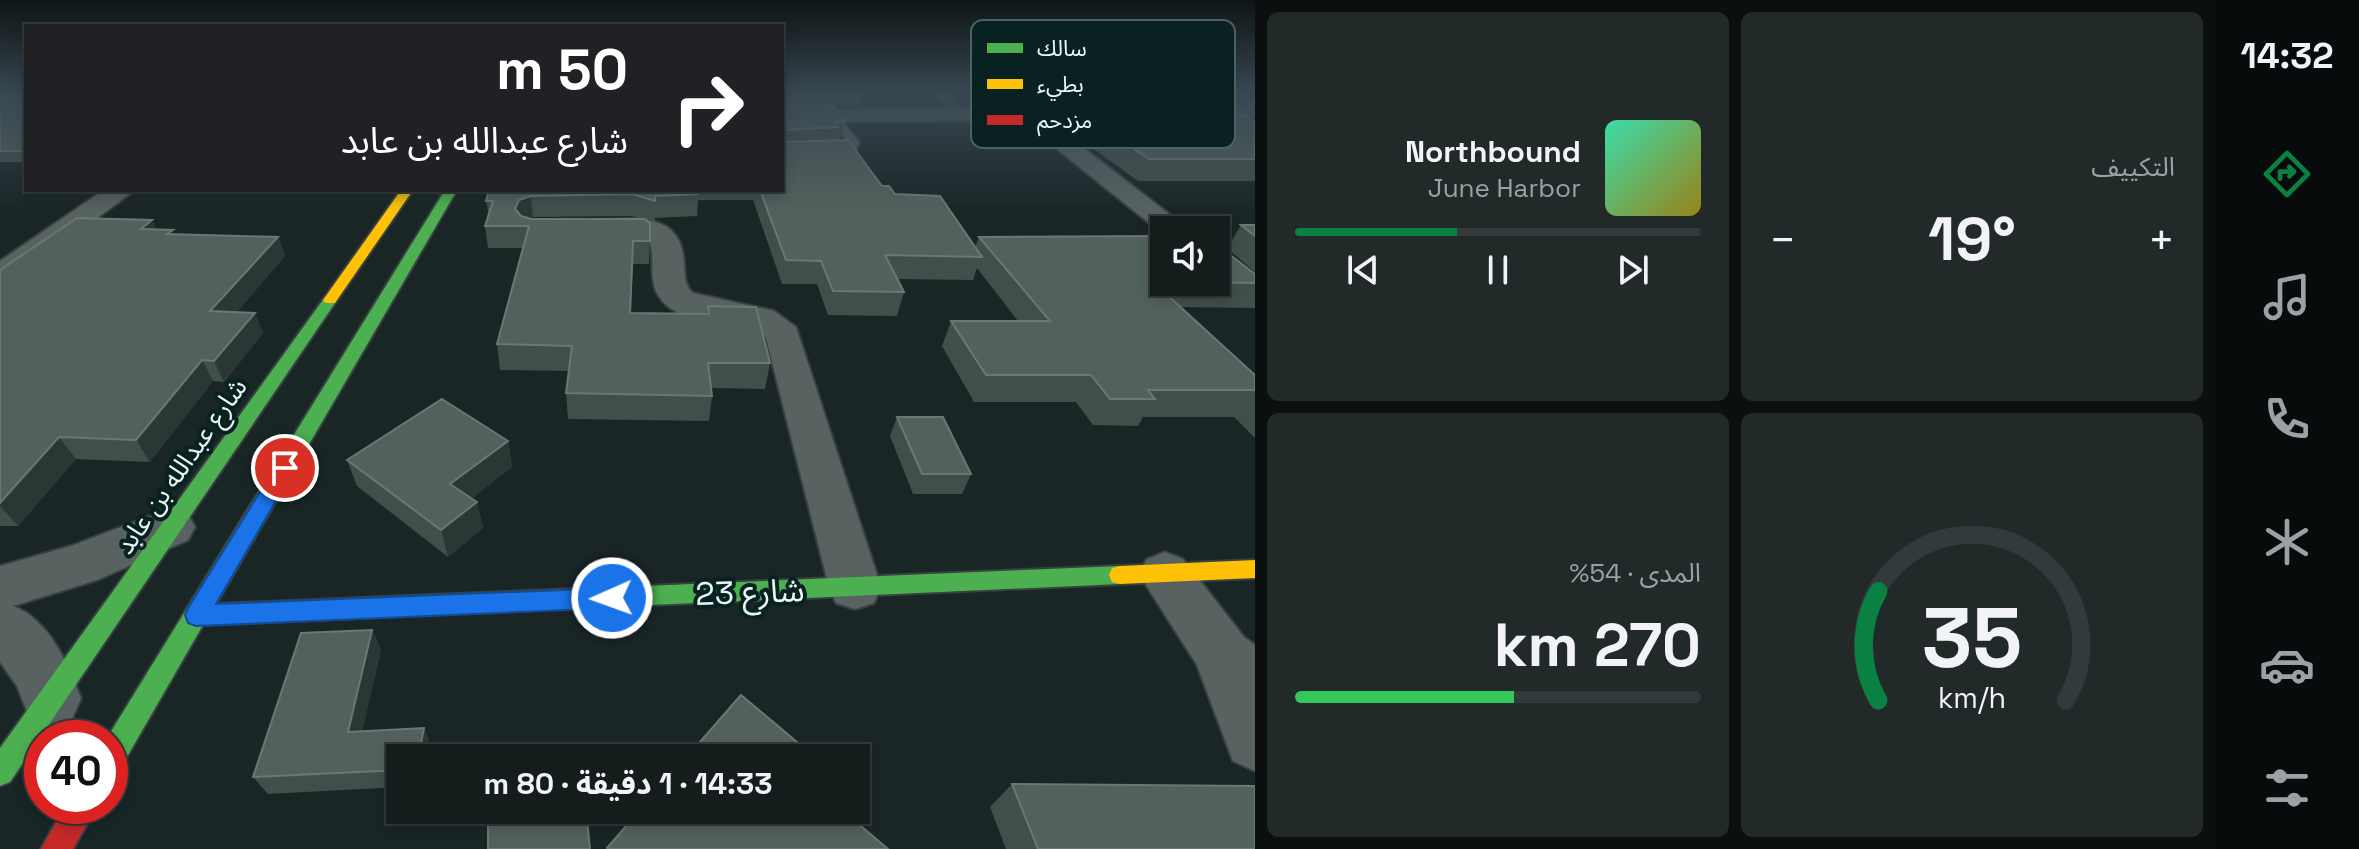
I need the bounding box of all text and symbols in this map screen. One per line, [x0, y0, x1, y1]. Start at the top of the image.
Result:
legend [971, 20, 1235, 148]
text: 14:32 [2240, 33, 2334, 79]
text: 50 m [496, 34, 628, 105]
text: سالك [1037, 34, 1087, 62]
icon: right [656, 56, 760, 160]
text: بطيء [1037, 70, 1084, 101]
text: مزدحم [1037, 106, 1092, 137]
text: شارع عبدالله بن عابد [341, 118, 628, 164]
text: Northbound [1405, 132, 1581, 171]
icon: directions [2259, 146, 2315, 202]
text: التكييف [2091, 150, 2175, 184]
text: June Harbor [1428, 171, 1581, 205]
text: 19° [1928, 201, 2016, 278]
text: − [1769, 212, 1796, 268]
text: + [2148, 212, 2175, 268]
map controls [1150, 216, 1230, 296]
button: sound [1150, 216, 1230, 296]
icon: previous [1341, 248, 1385, 292]
icon: pause [1476, 248, 1520, 292]
icon: next [1611, 248, 1655, 292]
icon: music [2259, 269, 2315, 325]
street label: شارع عبدالله بن عابد [108, 371, 256, 562]
icon: phone [2259, 391, 2315, 447]
pin [251, 434, 319, 502]
icon: arrive [263, 446, 307, 490]
icon: climate [2259, 514, 2315, 570]
position arrow [570, 556, 654, 640]
text: المدى · 54% [1569, 556, 1701, 590]
street label: شارع 23 [695, 570, 805, 618]
text: 35 [1922, 584, 2022, 690]
text: 270 km [1494, 607, 1701, 684]
icon: car [2259, 637, 2315, 693]
text: km/h [1938, 680, 2006, 716]
speed limit sign: 40 [24, 720, 128, 824]
icon: filters [2259, 760, 2315, 816]
text: 14:33 · 1 دقيقة · 80 m [484, 764, 773, 803]

